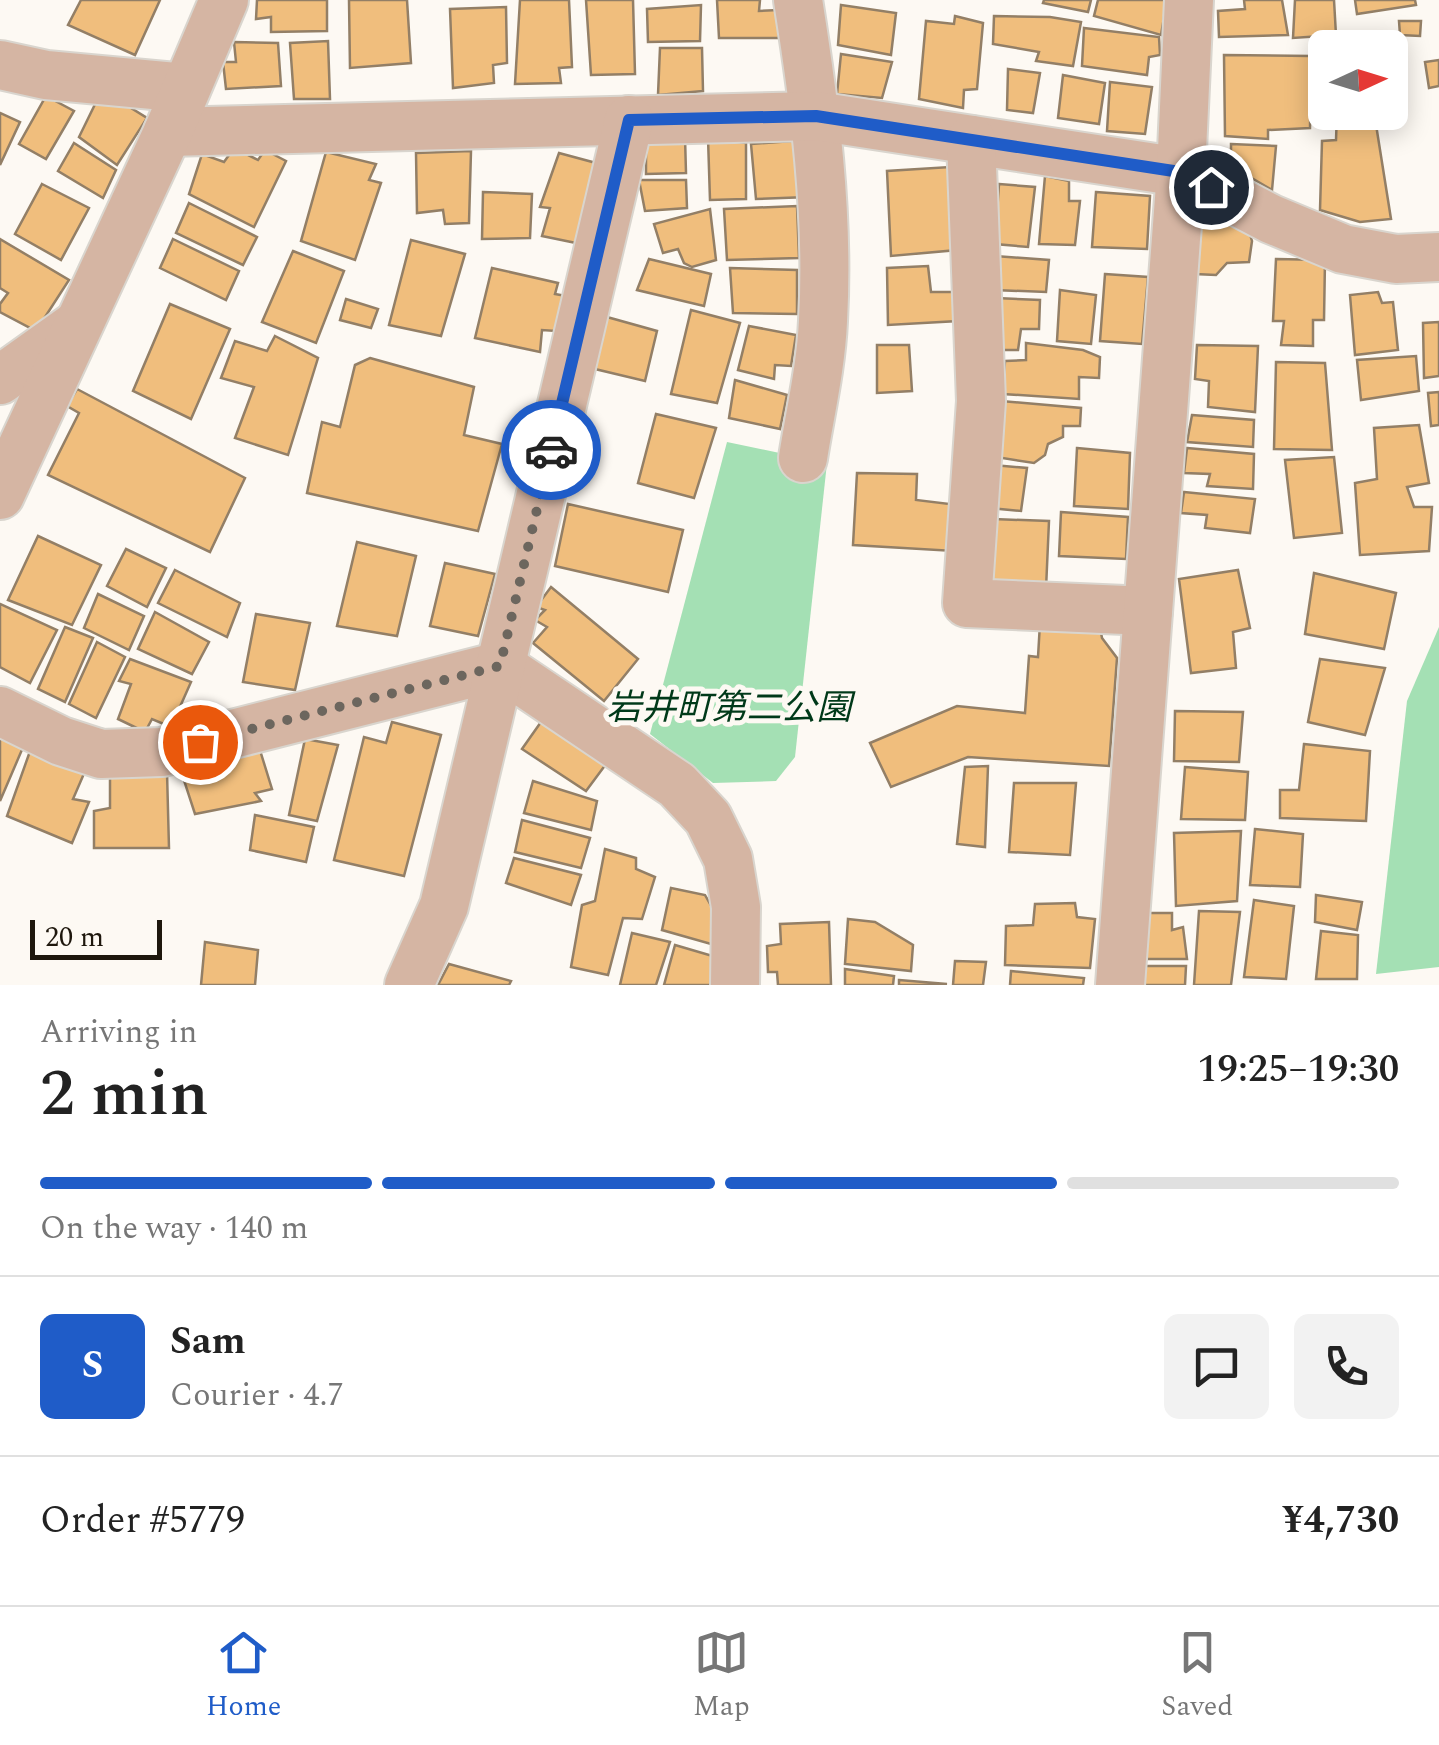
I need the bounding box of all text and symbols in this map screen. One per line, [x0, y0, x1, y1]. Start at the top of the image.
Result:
north arrow [1308, 30, 1408, 130]
map controls [1308, 30, 1408, 130]
pin [1169, 145, 1254, 230]
icon: home [1184, 160, 1239, 215]
courier [501, 400, 601, 500]
icon: car [524, 423, 579, 478]
park label: 岩井町第二公園 [606, 682, 856, 735]
pin [158, 700, 243, 785]
icon: bag [173, 715, 228, 770]
scale bar [30, 915, 162, 960]
text: 20 m [45, 916, 104, 959]
text: Arriving in [40, 1008, 197, 1057]
text: 19:25–19:30 [1197, 1041, 1399, 1099]
text: 2 min [40, 1045, 209, 1144]
text: On the way · 140 m [40, 1204, 308, 1253]
text: Sam [170, 1313, 246, 1371]
button: chat [1164, 1314, 1269, 1419]
button: phone [1294, 1314, 1399, 1419]
text: S [82, 1337, 103, 1395]
text: Courier · 4.7 [170, 1371, 343, 1420]
text: Order #5779 [40, 1492, 245, 1550]
text: ¥4,730 [1282, 1492, 1399, 1550]
tab: Home [206, 1625, 281, 1728]
tab: Map [693, 1625, 750, 1728]
tab: Saved [1161, 1625, 1233, 1728]

